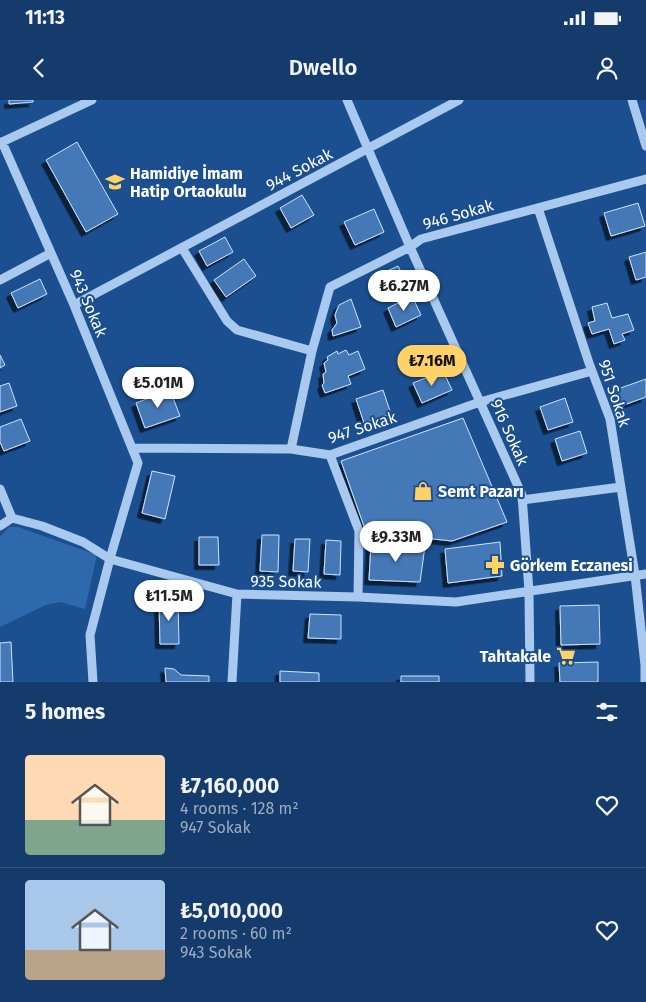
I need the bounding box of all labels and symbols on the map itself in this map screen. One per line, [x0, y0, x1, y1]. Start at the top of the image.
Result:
street label: 944 Sokak [263, 144, 336, 195]
place label: Hamidiye İmam Hatip Ortaokulu [130, 164, 247, 201]
school or university icon: Hamidiye İmam Hatip Ortaokulu [104, 171, 126, 193]
street label: 946 Sokak [421, 195, 496, 234]
street label: 943 Sokak [66, 267, 112, 341]
pin: ₺6.27M [363, 270, 445, 312]
pin: ₺7.16M [391, 344, 473, 387]
street label: 951 Sokak [595, 357, 635, 430]
pin: ₺5.01M [117, 366, 199, 409]
street label: 916 Sokak [486, 396, 533, 469]
street label: 947 Sokak [326, 407, 399, 447]
shop icon: Semt Pazarı [412, 480, 434, 502]
place label: Semt Pazarı [438, 482, 524, 501]
pin: ₺9.33M [355, 520, 437, 563]
pharmacy icon: Görkem Eczanesi [484, 554, 506, 576]
place label: Görkem Eczanesi [510, 556, 633, 575]
street label: 935 Sokak [250, 571, 323, 592]
pin: ₺11.5M [128, 580, 210, 622]
supermarket icon: Tahtakale [555, 645, 577, 667]
place label: Tahtakale [480, 647, 551, 666]

